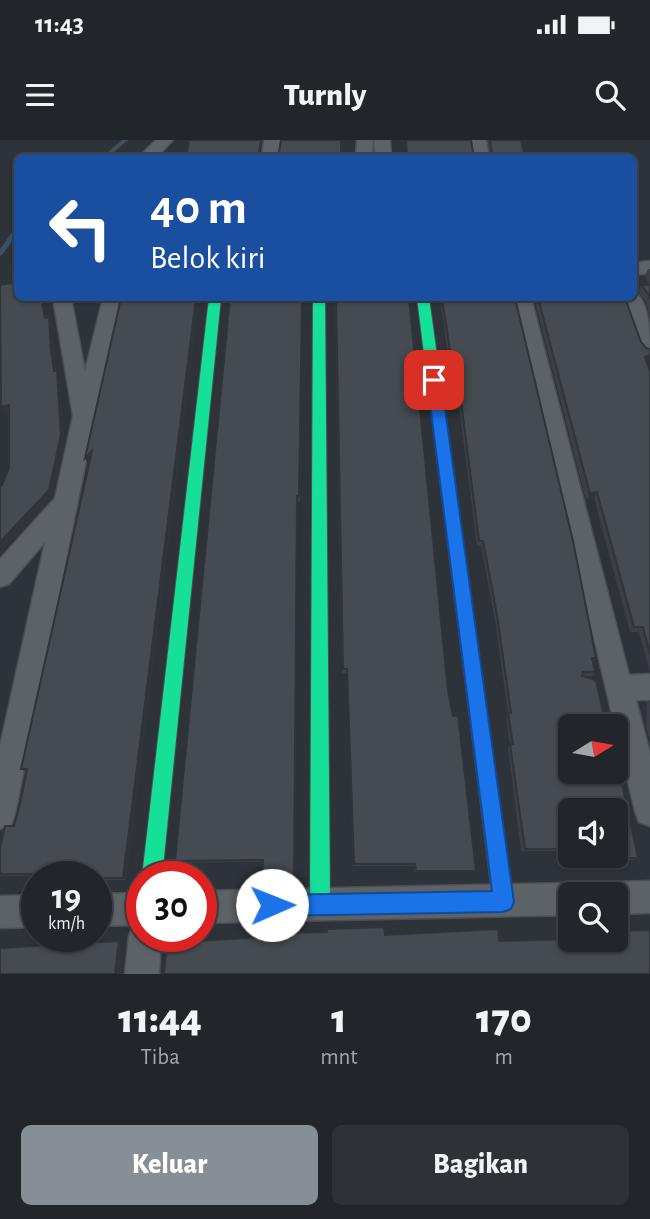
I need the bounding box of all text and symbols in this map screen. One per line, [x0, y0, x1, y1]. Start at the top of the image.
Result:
text: 11:43 [35, 11, 84, 37]
icon: menu [21, 76, 59, 114]
icon: search [591, 76, 629, 114]
text: Turnly [284, 79, 366, 111]
icon: left [35, 182, 126, 273]
text: 40 m [150, 184, 247, 233]
text: Belok kiri [150, 242, 266, 274]
pin [404, 350, 464, 410]
icon: arrive [415, 361, 453, 399]
north arrow [558, 714, 628, 784]
map controls [558, 714, 628, 952]
button: sound [558, 798, 628, 868]
speed limit sign: 30 [126, 861, 217, 952]
position arrow [235, 868, 309, 942]
text: 19 [52, 880, 81, 915]
button: search [558, 882, 628, 952]
text: km/h [48, 915, 85, 933]
text: 11:44 [118, 998, 202, 1040]
text: 1 [331, 998, 347, 1040]
text: 170 [476, 998, 532, 1040]
text: Tiba [140, 1046, 180, 1069]
text: mnt [320, 1046, 358, 1069]
text: m [495, 1046, 513, 1069]
button: Keluar [21, 1125, 318, 1205]
button: Bagikan [332, 1125, 629, 1205]

